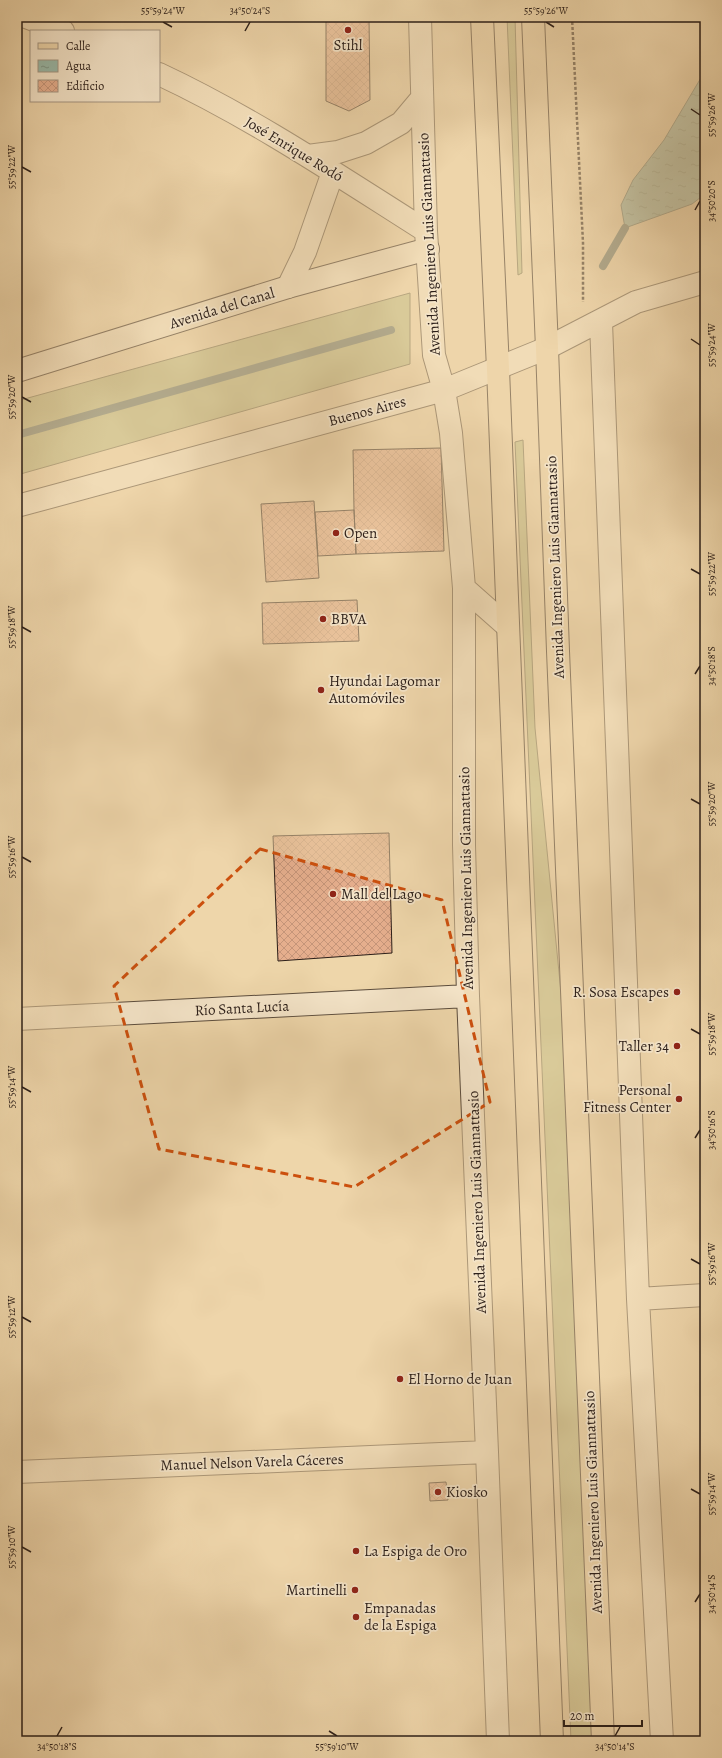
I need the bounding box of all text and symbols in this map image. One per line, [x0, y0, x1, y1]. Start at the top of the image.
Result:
text: 55°59'24"W [141, 4, 186, 17]
text: 34°50'24"S [230, 4, 270, 17]
text: 55°59'26"W [524, 4, 569, 17]
marker: Stihl [343, 25, 353, 35]
legend [30, 30, 160, 102]
place label: Stihl [334, 35, 363, 55]
text: Calle [66, 38, 90, 54]
text: Agua [65, 58, 92, 74]
text: Edificio [66, 78, 104, 94]
text: 55°59'26"W [705, 92, 718, 137]
street label: José Enrique Rodó [241, 112, 347, 186]
street label: Avenida Ingeniero Luis Giannattasio [413, 132, 445, 357]
text: 55°59'22"W [5, 144, 18, 189]
text: 34°50'20"S [705, 180, 718, 222]
street label: Avenida del Canal [166, 282, 277, 334]
text: 55°59'24"W [705, 322, 718, 367]
text: 55°59'20"W [5, 374, 18, 419]
street label: Buenos Aires [326, 391, 408, 431]
street label: Avenida Ingeniero Luis Giannattasio [541, 455, 569, 680]
place label: Open [344, 523, 377, 543]
marker: Open [331, 528, 341, 538]
text: 55°59'22"W [705, 551, 718, 596]
text: 55°59'18"W [5, 605, 18, 648]
place label: BBVA [331, 609, 366, 629]
marker: BBVA [318, 614, 328, 624]
text: 34°50'18"S [705, 646, 718, 686]
place label: Hyundai Lagomar Automóviles [328, 671, 440, 708]
marker: Hyundai Lagomar Automóviles [316, 685, 326, 695]
street label: Avenida Ingeniero Luis Giannattasio [454, 766, 478, 991]
text: 55°59'20"W [705, 781, 718, 826]
text: 55°59'16"W [5, 835, 18, 878]
place label: Mall del Lago [341, 884, 422, 904]
marker: Mall del Lago [328, 889, 338, 899]
place label: R. Sosa Escapes [573, 982, 669, 1002]
marker: R. Sosa Escapes [672, 987, 682, 997]
street label: Río Santa Lucía [194, 996, 290, 1020]
text: 55°59'18"W [705, 1012, 718, 1055]
place label: Taller 34 [619, 1036, 669, 1056]
marker: Taller 34 [672, 1041, 682, 1051]
text: 55°59'14"W [5, 1065, 18, 1108]
place label: Personal Fitness Center [583, 1080, 671, 1117]
street label: Avenida Ingeniero Luis Giannattasio [463, 1090, 491, 1315]
marker: Personal Fitness Center [674, 1094, 684, 1104]
text: 34°50'16"S [705, 1110, 718, 1150]
text: 55°59'16"W [705, 1242, 718, 1285]
text: 55°59'12"W [5, 1295, 18, 1338]
place label: El Horno de Juan [408, 1369, 512, 1389]
marker: El Horno de Juan [395, 1374, 405, 1384]
street label: Avenida Ingeniero Luis Giannattasio [579, 1390, 607, 1615]
street label: Manuel Nelson Varela Cáceres [160, 1449, 344, 1475]
text: 55°59'14"W [705, 1472, 718, 1515]
place label: Kiosko [446, 1482, 488, 1502]
marker: Kiosko [433, 1487, 443, 1497]
text: 55°59'10"W [5, 1525, 18, 1569]
place label: La Espiga de Oro [364, 1541, 467, 1561]
marker: La Espiga de Oro [351, 1546, 361, 1556]
text: 34°50'14"S [705, 1574, 718, 1614]
place label: Martinelli [286, 1580, 347, 1600]
marker: Martinelli [350, 1585, 360, 1595]
place label: Empanadas de la Espiga [364, 1598, 437, 1635]
marker: Empanadas de la Espiga [351, 1612, 361, 1622]
scale bar [564, 1702, 642, 1728]
text: 20 m [570, 1708, 594, 1724]
text: 34°50'18"S [37, 1740, 77, 1753]
text: 55°59'10"W [315, 1740, 359, 1753]
text: 34°50'14"S [595, 1740, 635, 1753]

